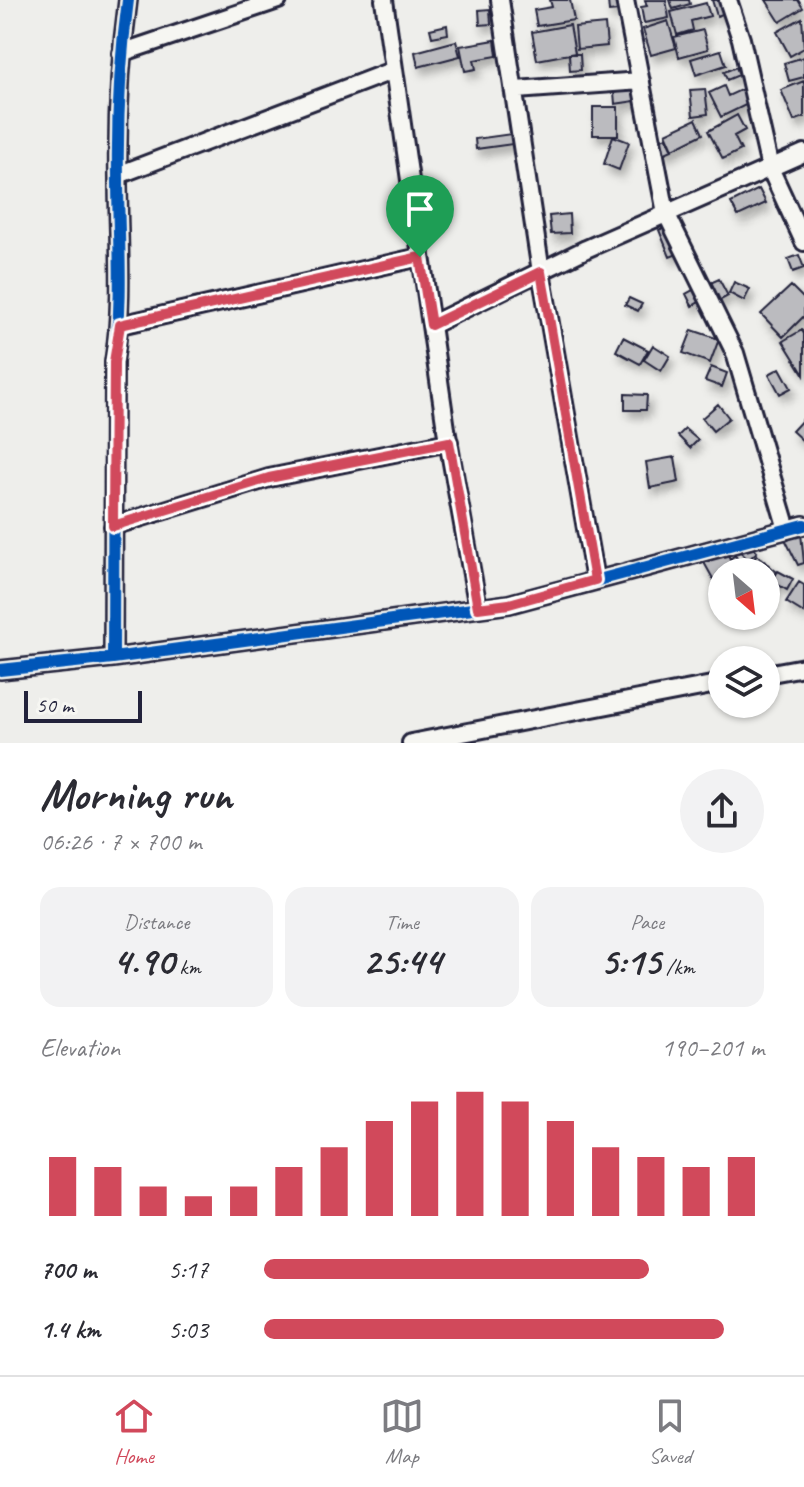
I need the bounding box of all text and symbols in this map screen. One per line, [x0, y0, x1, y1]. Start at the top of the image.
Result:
pin [386, 175, 454, 257]
icon: arrive [398, 187, 442, 231]
north arrow [708, 558, 780, 630]
map controls [708, 558, 780, 718]
button: layers [708, 646, 780, 718]
scale bar [24, 687, 142, 723]
text: 50 m [36, 691, 73, 719]
text: Morning run [40, 767, 232, 822]
button: share [680, 769, 764, 853]
text: 06:26 · 7 × 700 m [40, 825, 201, 858]
text: Distance [124, 908, 189, 936]
text: Time [385, 908, 419, 936]
text: Pace [630, 908, 664, 936]
text: 4.90 [113, 936, 174, 986]
text: 25:44 [362, 936, 442, 986]
text: 5:15 [600, 936, 661, 986]
text: km [174, 953, 201, 981]
text: /km [661, 953, 695, 981]
text: Elevation [40, 1031, 120, 1064]
text: 190–201 m [661, 1031, 764, 1064]
text: 700 m [40, 1253, 96, 1286]
text: 5:17 [168, 1253, 208, 1286]
text: 1.4 km [40, 1313, 100, 1346]
text: 5:03 [168, 1313, 208, 1346]
tab: Home [112, 1394, 156, 1470]
tab: Map [380, 1394, 424, 1470]
tab: Saved [648, 1394, 692, 1470]

